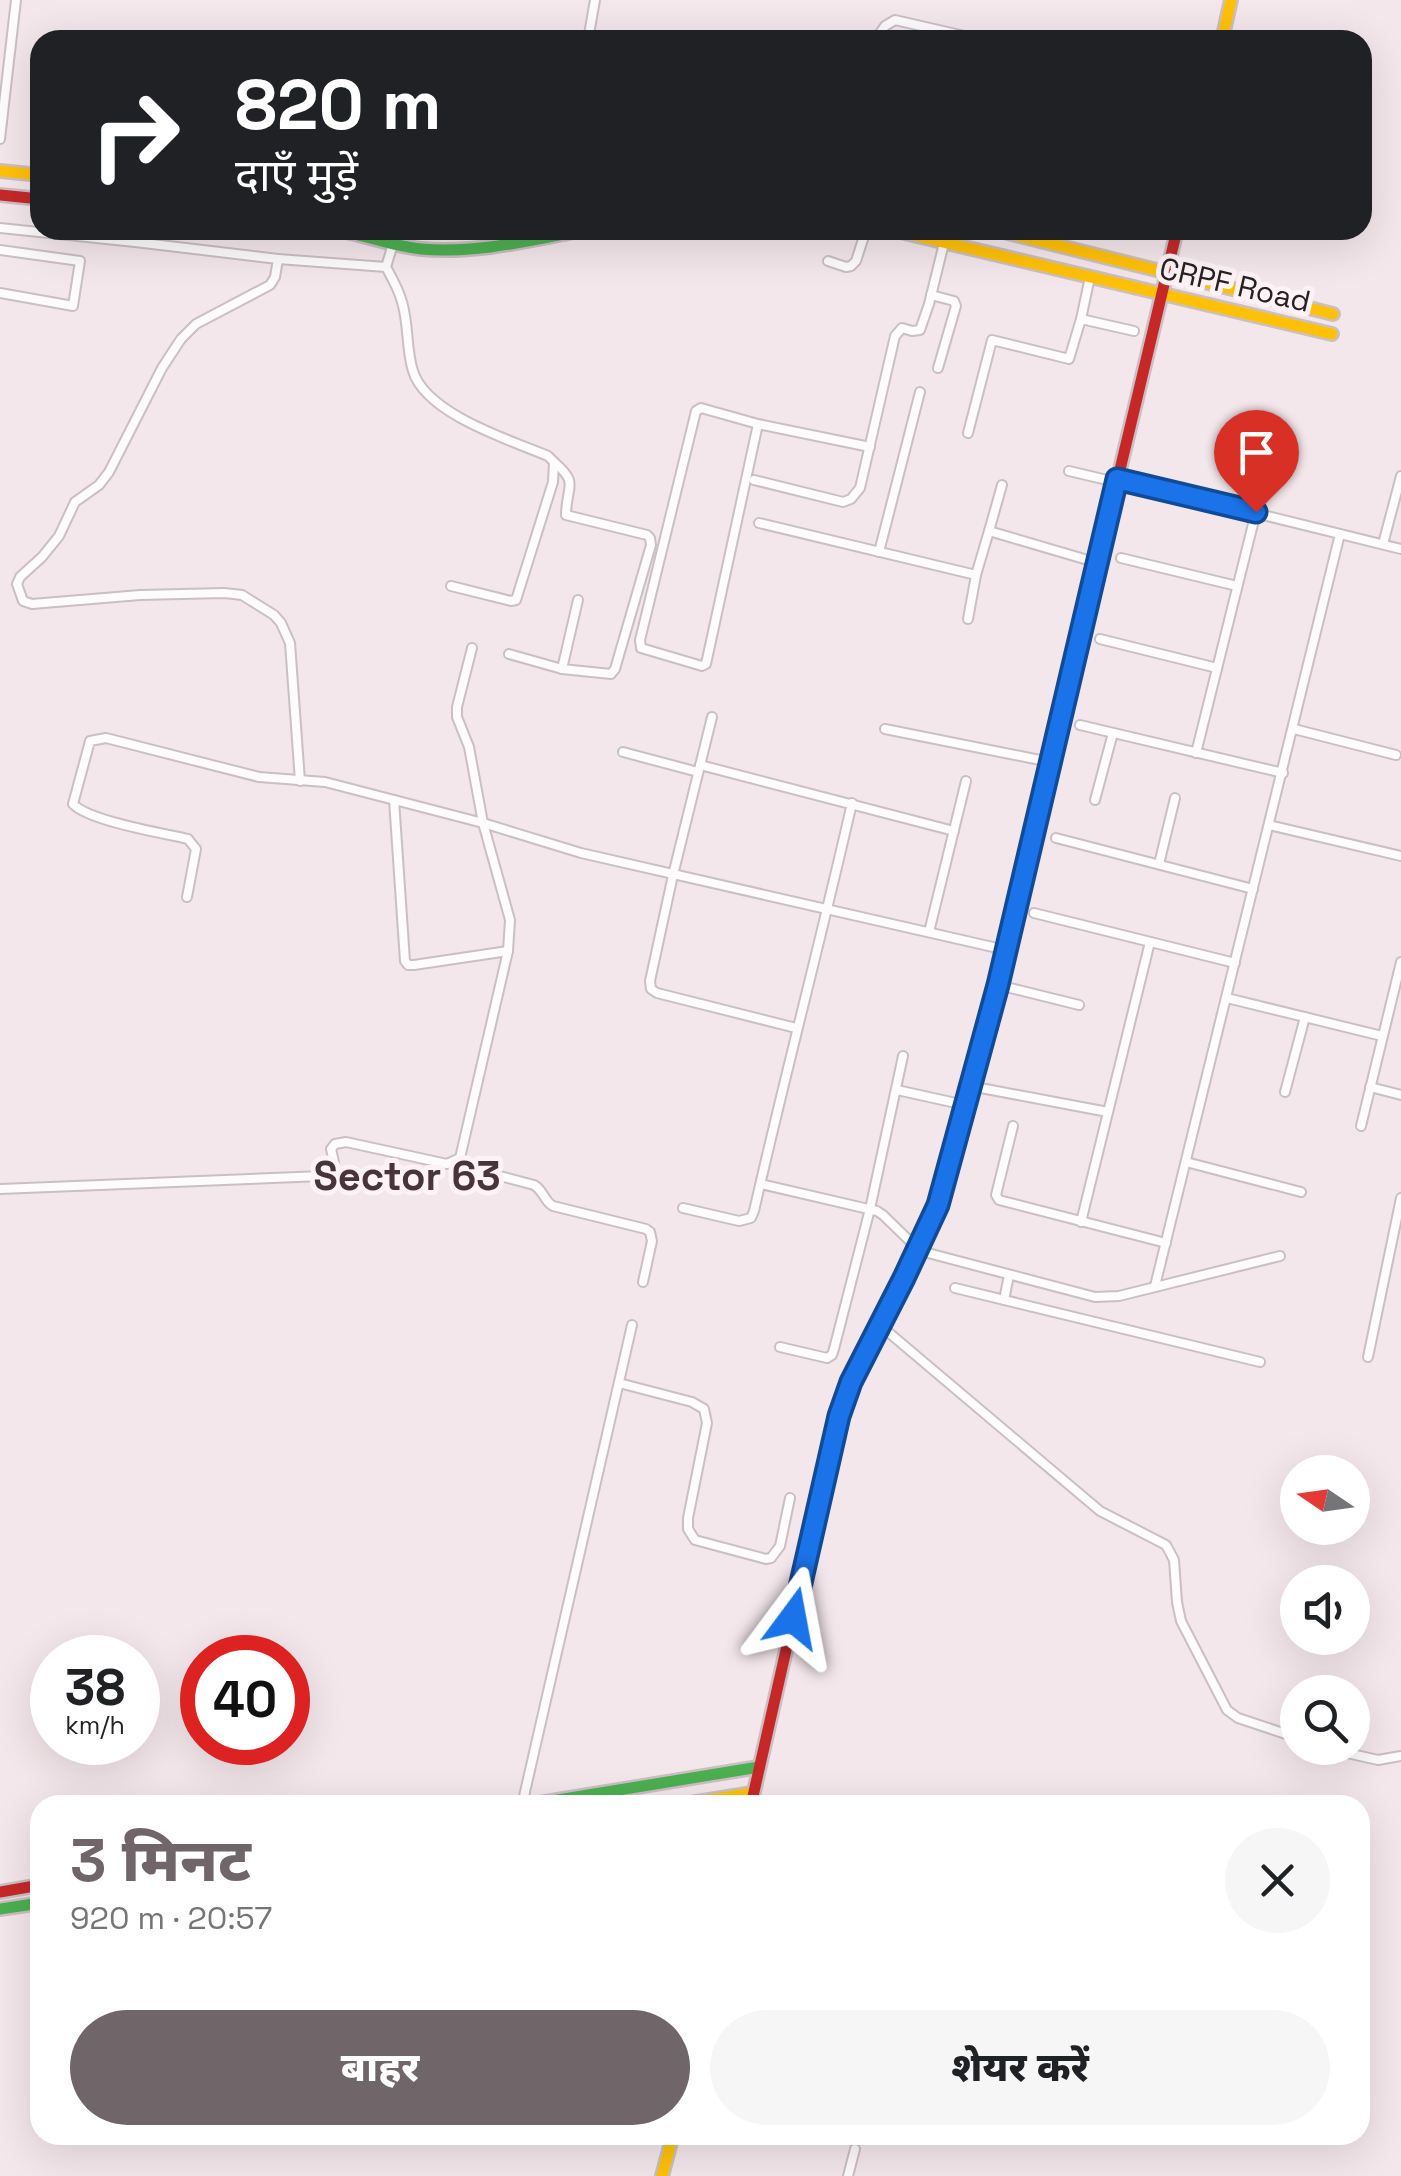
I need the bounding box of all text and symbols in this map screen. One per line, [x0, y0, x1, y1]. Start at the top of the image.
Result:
text: 820 m [235, 60, 442, 149]
icon: right [70, 70, 200, 200]
text: दाएँ मुड़ें [235, 147, 358, 204]
street label: CRPF Road [1156, 248, 1314, 321]
pin [1214, 410, 1299, 513]
icon: arrive [1229, 425, 1284, 480]
district label: Sector 63 [313, 1151, 501, 1202]
north arrow [1280, 1455, 1370, 1545]
map controls [1280, 1455, 1370, 1765]
button: sound [1280, 1565, 1370, 1655]
position arrow [741, 1566, 845, 1670]
speed limit sign: 40 [180, 1635, 310, 1765]
text: 38 [65, 1656, 125, 1720]
button: search [1280, 1675, 1370, 1765]
text: km/h [65, 1709, 125, 1741]
text: 3 मिनट [70, 1822, 251, 1899]
button: close [1225, 1828, 1330, 1933]
text: 920 m · 20:57 [70, 1898, 272, 1938]
button: बाहर [70, 2010, 690, 2125]
button: शेयर करें [710, 2010, 1330, 2125]

